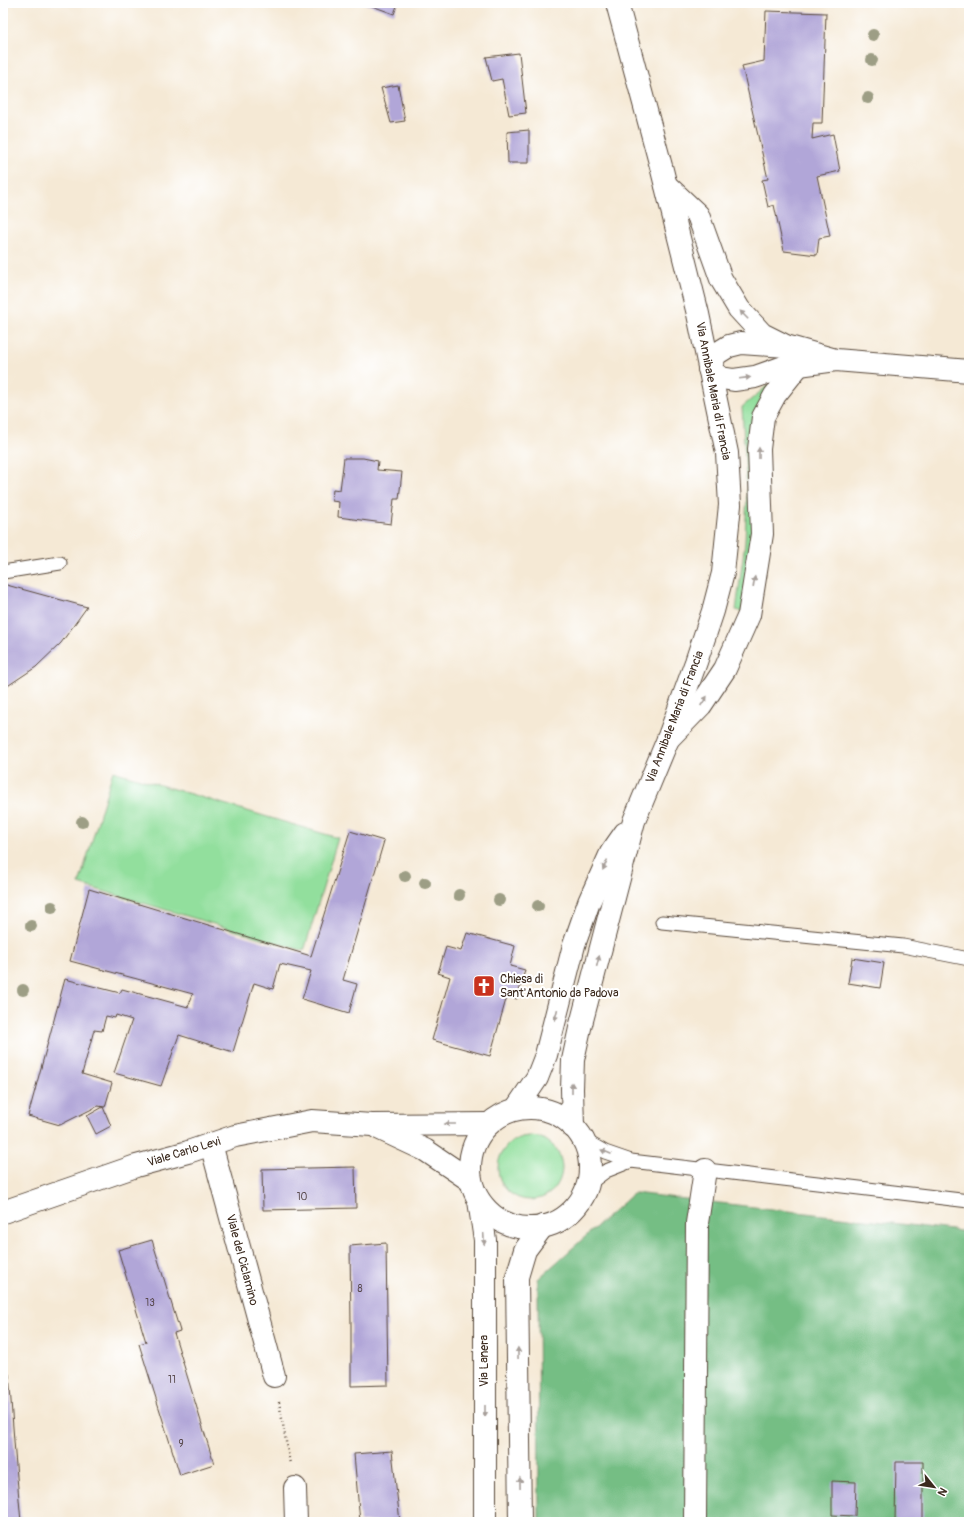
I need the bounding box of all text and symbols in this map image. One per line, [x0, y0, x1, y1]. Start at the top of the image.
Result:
one-way arrow [740, 310, 749, 320]
street label: Via Annibale Maria di Francia [692, 321, 734, 462]
one-way arrow [739, 375, 751, 381]
one-way arrow [756, 446, 762, 459]
one-way arrow [751, 576, 757, 588]
street label: Via Annibale Maria di Francia [643, 648, 707, 785]
one-way arrow [701, 695, 708, 706]
one-way arrow [602, 859, 609, 871]
one-way arrow [595, 955, 601, 967]
place label: Chiesa di Sant'Antonio da Padova [500, 972, 619, 1001]
church icon: Chiesa di Sant'Antonio da Padova [471, 973, 497, 999]
one-way arrow [553, 1009, 559, 1021]
one-way arrow [569, 1081, 575, 1094]
one-way arrow [443, 1121, 456, 1127]
street label: Viale Carlo Levi [146, 1134, 222, 1170]
one-way arrow [600, 1149, 611, 1155]
house number: 10 [297, 1191, 308, 1203]
street label: Viale del Ciclamino [223, 1213, 262, 1308]
one-way arrow [481, 1233, 487, 1246]
house number: 8 [357, 1283, 363, 1295]
house number: 13 [145, 1297, 155, 1309]
street label: Via Lanera [477, 1335, 492, 1387]
one-way arrow [515, 1346, 521, 1359]
house number: 11 [168, 1374, 176, 1386]
one-way arrow [481, 1405, 488, 1417]
house number: 9 [178, 1438, 184, 1450]
north arrow [914, 1467, 954, 1507]
one-way arrow [516, 1477, 523, 1489]
text: N [934, 1485, 950, 1499]

